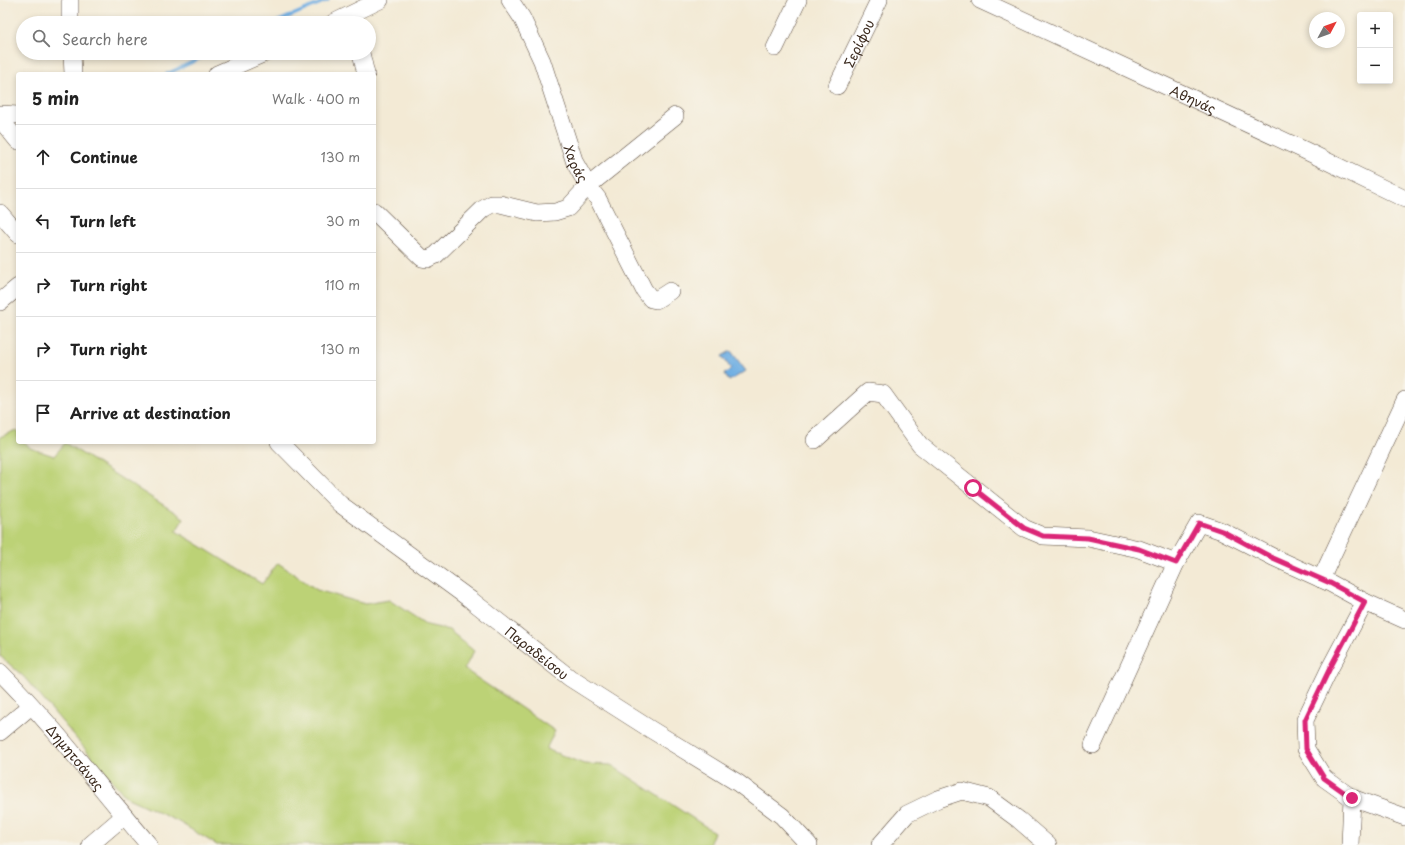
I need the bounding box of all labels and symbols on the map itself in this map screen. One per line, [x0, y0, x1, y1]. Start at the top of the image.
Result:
north arrow [1309, 12, 1345, 48]
street label: Σερίφου [838, 16, 878, 70]
street label: Αθηνάς [1167, 80, 1220, 118]
street label: Χαράς [560, 142, 593, 185]
route start [964, 479, 982, 497]
street label: Παραδείσου [502, 621, 573, 683]
street label: Δημητσάνας [43, 720, 109, 794]
route end [1343, 789, 1361, 807]

